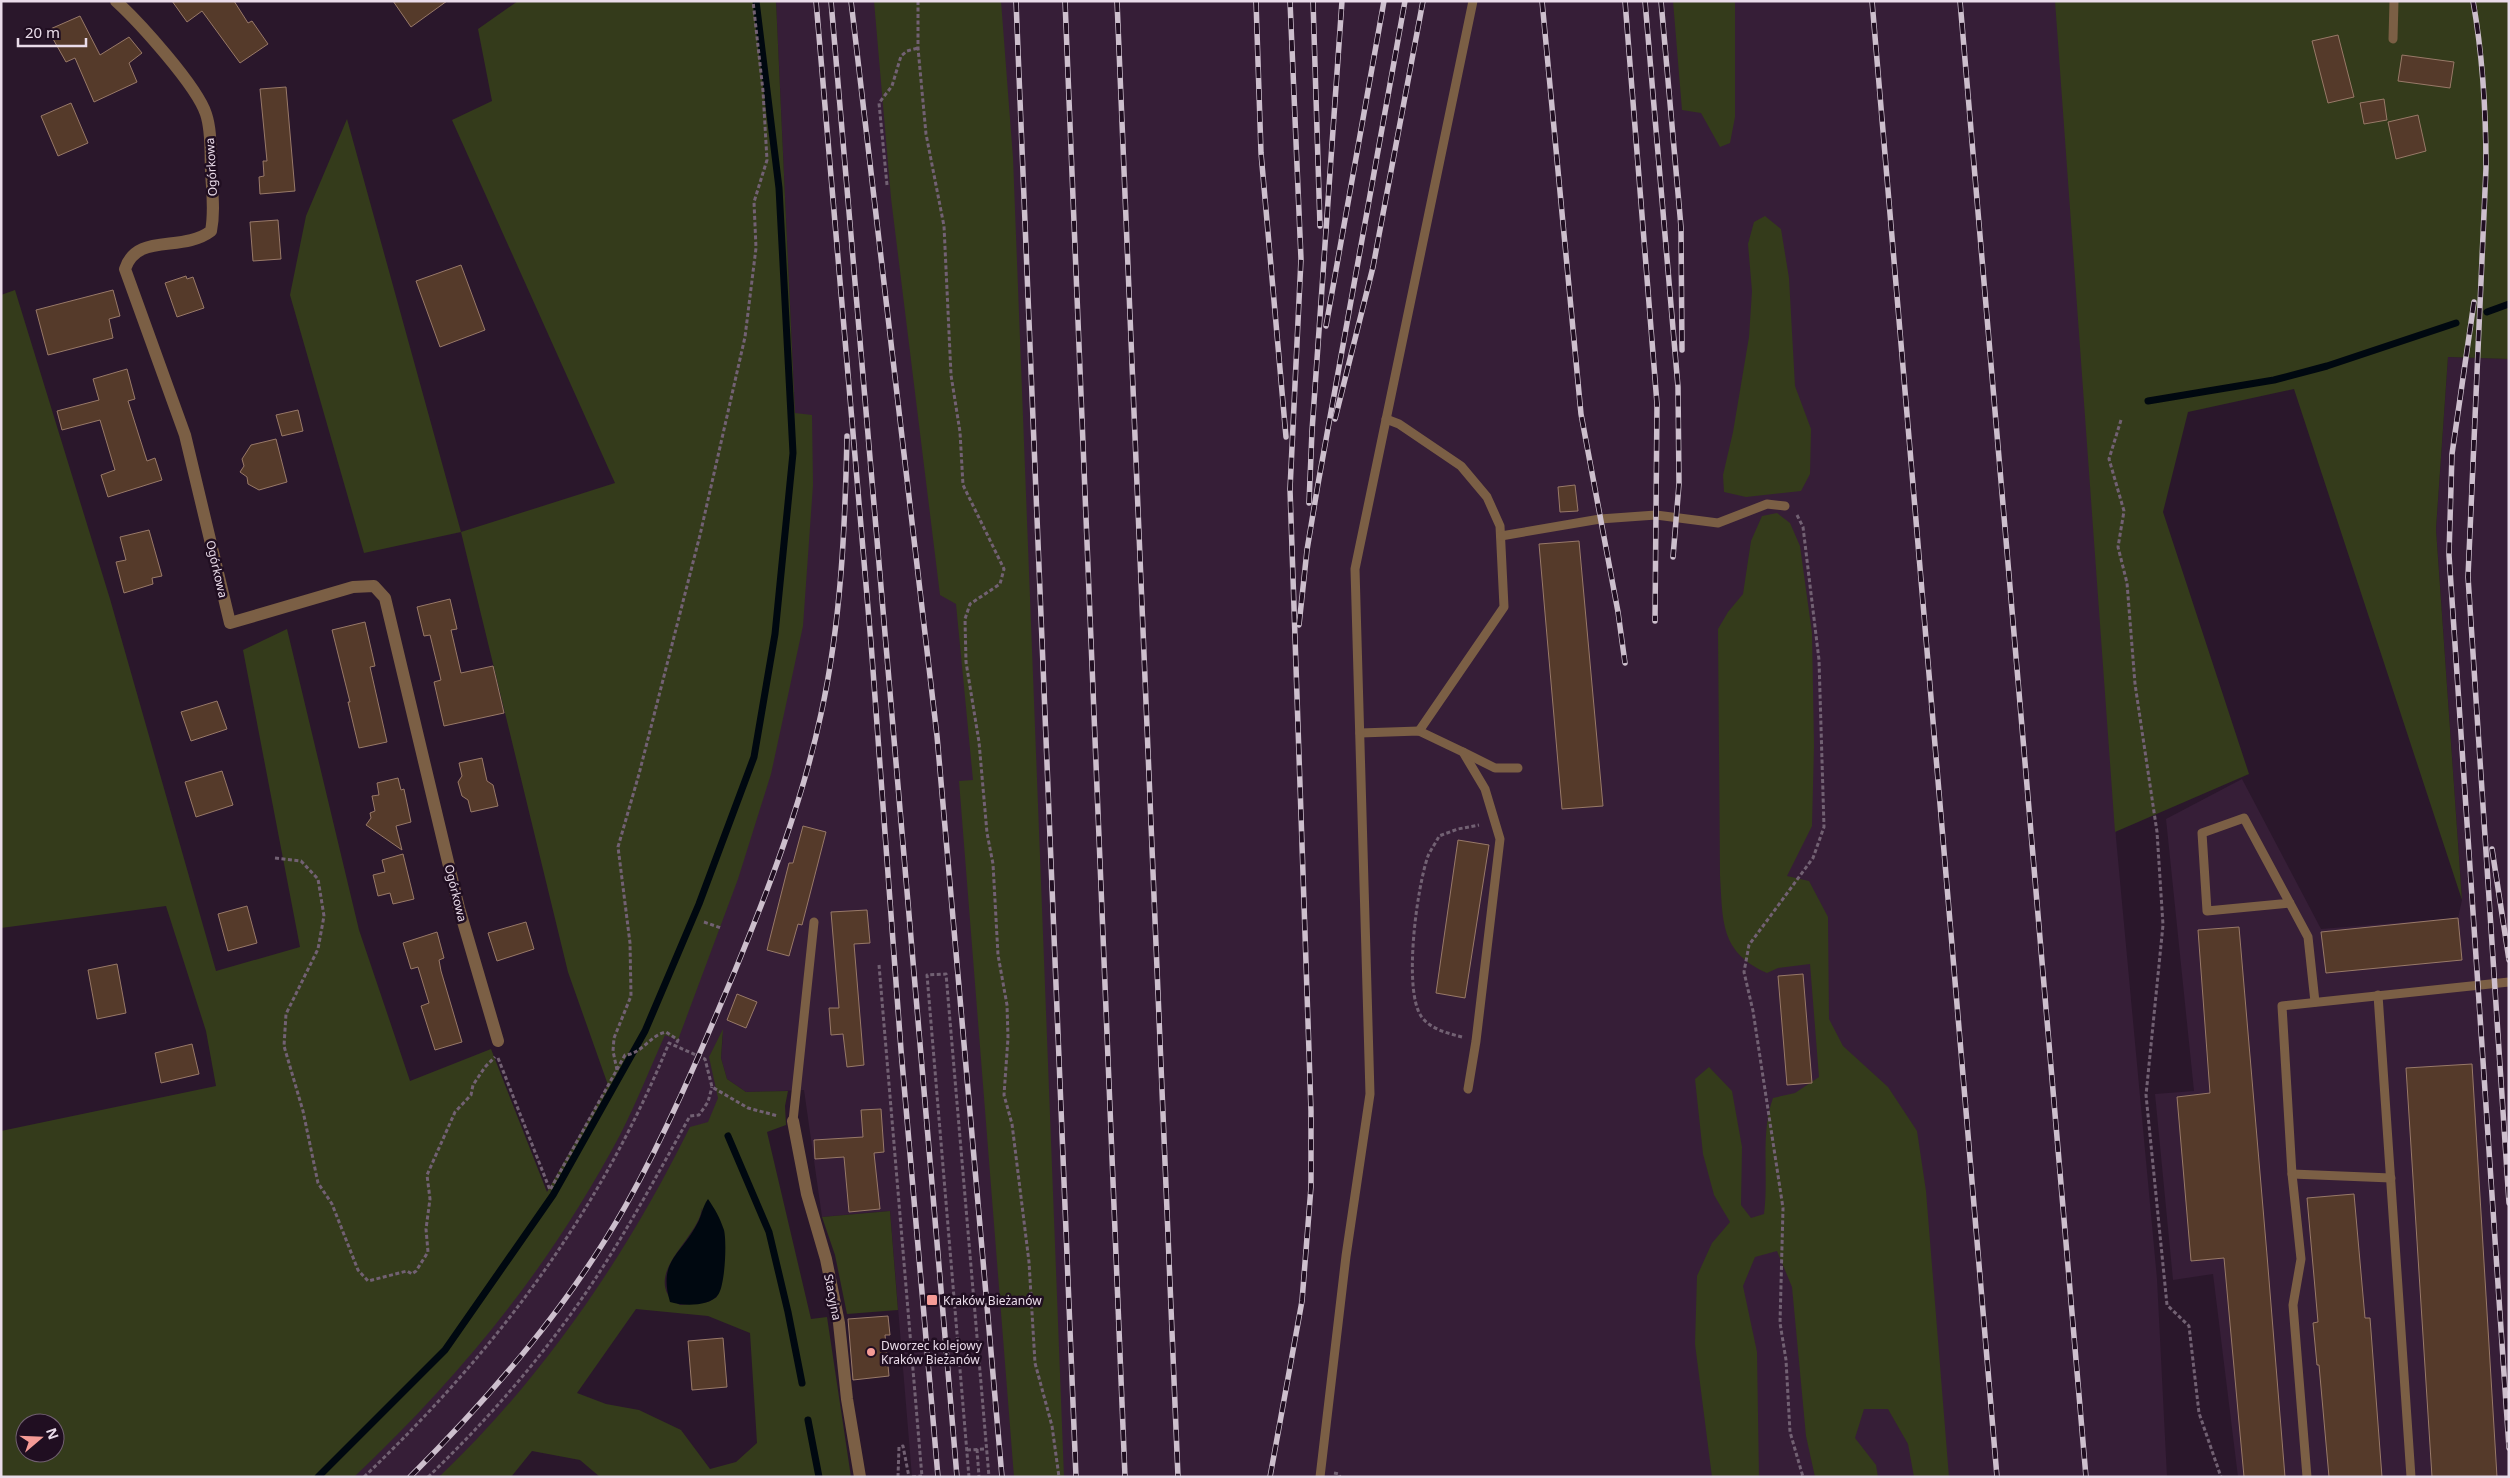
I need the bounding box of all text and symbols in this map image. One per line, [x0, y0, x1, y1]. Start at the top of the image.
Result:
scale bar [18, 15, 85, 47]
text: 20 m [25, 22, 60, 42]
street label: Ogórkowa [201, 137, 221, 197]
street label: Ogórkowa [202, 539, 232, 599]
street label: Ogórkowa [441, 863, 471, 923]
street label: Stacyjna [820, 1272, 846, 1322]
place label: Kraków Bieżanów [943, 1292, 1042, 1309]
marker: Kraków Bieżanów [925, 1293, 939, 1307]
place label: Dworzec kolejowy Kraków Bieżanów [881, 1337, 983, 1368]
marker: Dworzec kolejowy Kraków Bieżanów [865, 1346, 877, 1358]
north arrow [15, 1413, 65, 1463]
text: N [42, 1425, 64, 1442]

